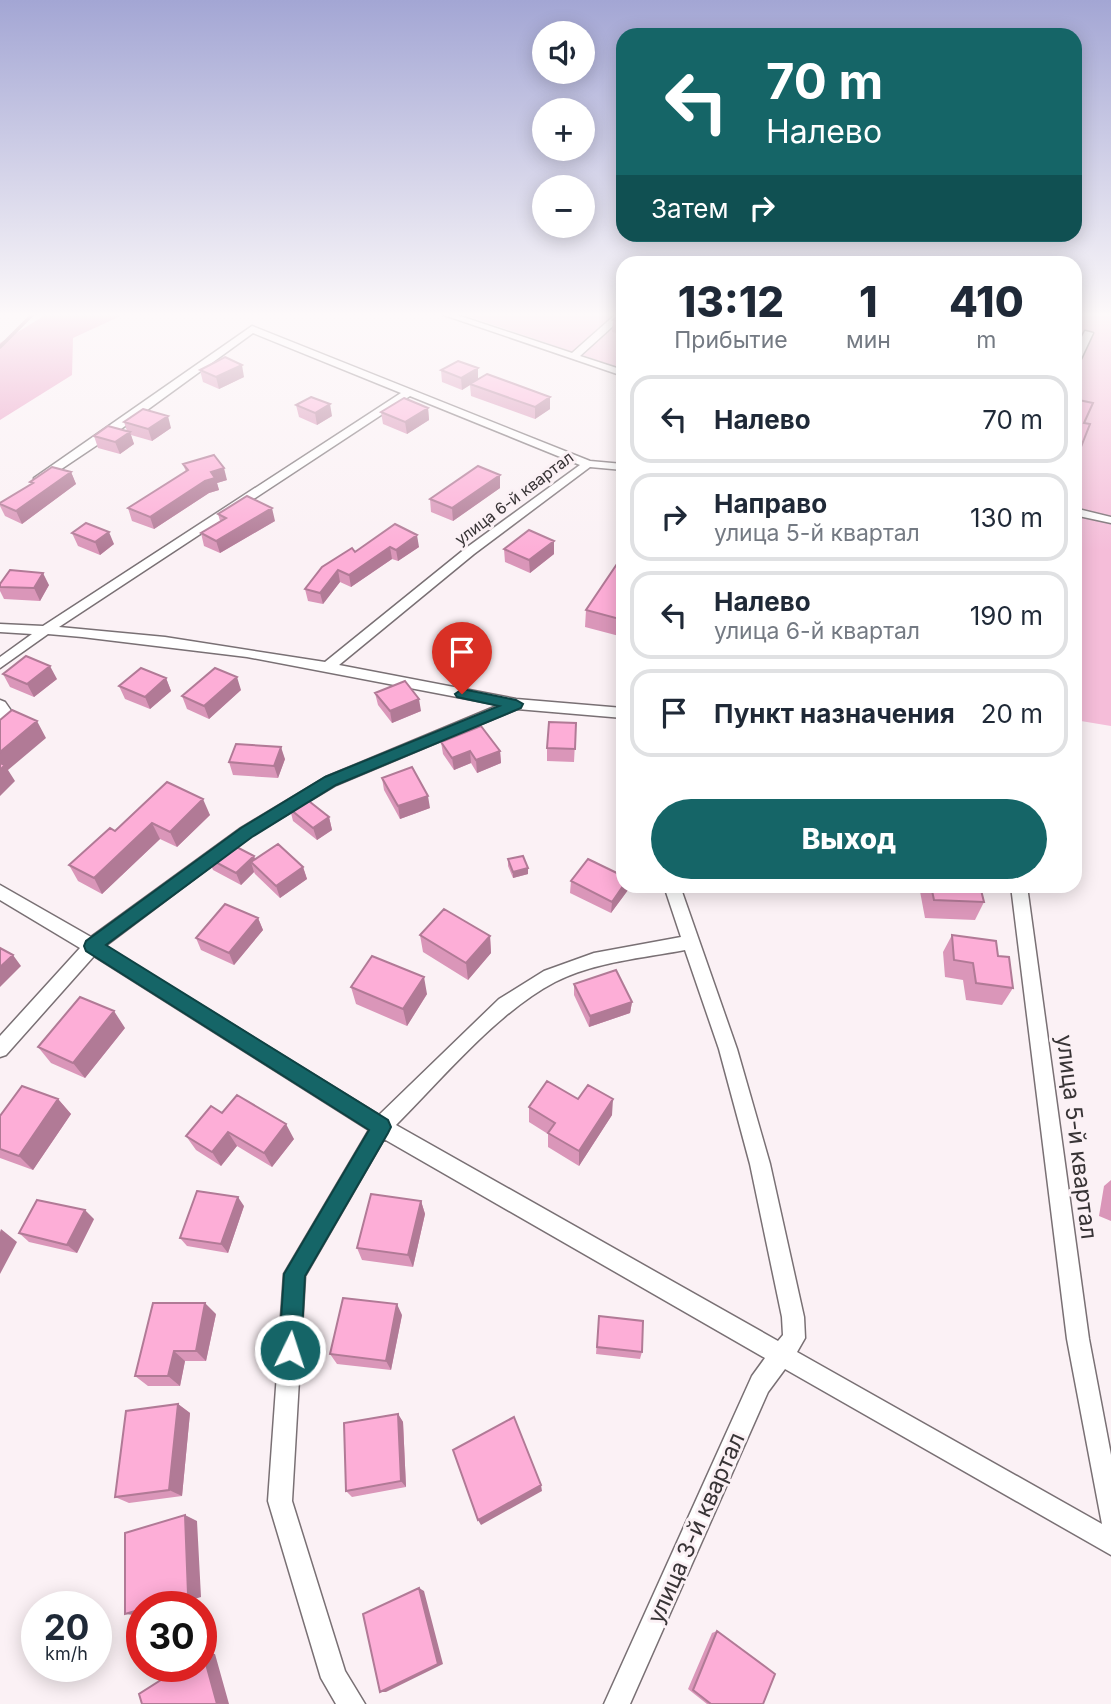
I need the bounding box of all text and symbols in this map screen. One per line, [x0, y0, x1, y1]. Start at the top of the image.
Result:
map controls [532, 21, 595, 238]
button: sound [532, 21, 595, 84]
text: 70 m [766, 52, 883, 111]
icon: left [651, 56, 742, 147]
button: + [532, 98, 595, 161]
text: Налево [766, 112, 882, 151]
button: − [532, 175, 595, 238]
icon: right [743, 189, 781, 227]
text: Затем [651, 193, 729, 224]
text: 13:12 [678, 276, 784, 327]
text: 1 [859, 276, 878, 327]
text: 410 [949, 276, 1024, 327]
text: Прибытие [674, 326, 788, 354]
text: мин [846, 326, 891, 354]
text: m [976, 326, 996, 354]
icon: left [655, 400, 693, 438]
text: Налево [714, 404, 811, 435]
text: 70 m [982, 404, 1043, 435]
street label: улица 6-й квартал [451, 447, 577, 549]
text: Направо [714, 488, 827, 519]
icon: right [655, 498, 693, 536]
text: 130 m [970, 502, 1043, 533]
text: улица 5-й квартал [714, 519, 920, 547]
text: Налево [714, 586, 811, 617]
icon: left [655, 596, 693, 634]
text: 190 m [970, 600, 1043, 631]
text: улица 6-й квартал [714, 617, 920, 645]
pin [432, 622, 492, 694]
icon: arrive [443, 633, 481, 671]
icon: arrive [655, 694, 693, 732]
text: Пункт назначения [714, 698, 955, 729]
text: 20 m [981, 698, 1043, 729]
button: Выход [651, 799, 1047, 879]
street label: улица 5-й квартал [1051, 1033, 1103, 1241]
position arrow [253, 1313, 327, 1387]
street label: улица 3-й квартал [641, 1428, 751, 1628]
speed limit sign: 30 [126, 1591, 217, 1682]
text: 20 [44, 1606, 89, 1648]
text: km/h [45, 1643, 88, 1664]

